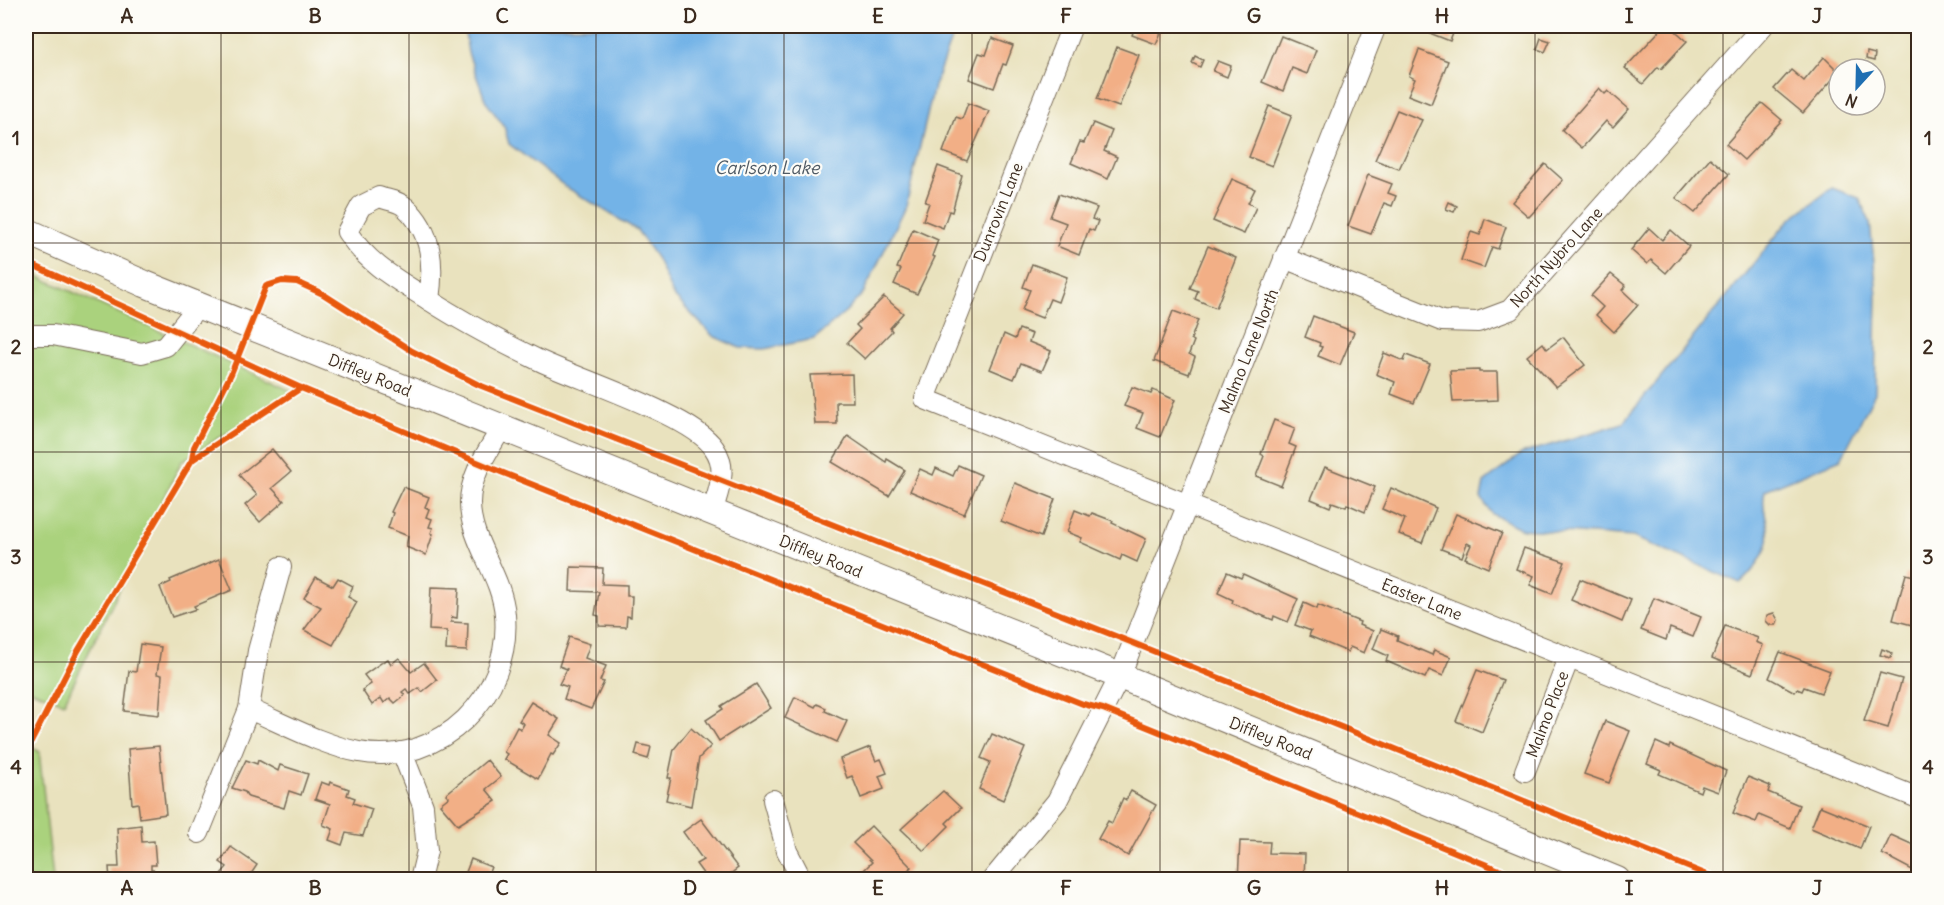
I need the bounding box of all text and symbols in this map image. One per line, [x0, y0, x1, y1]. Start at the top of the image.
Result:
text: A [121, 3, 134, 28]
text: B [308, 3, 322, 28]
text: C [495, 3, 509, 28]
text: D [683, 3, 697, 28]
text: E [872, 3, 884, 28]
text: F [1060, 3, 1072, 28]
text: G [1247, 3, 1261, 28]
text: H [1435, 3, 1449, 28]
text: I [1625, 3, 1634, 28]
text: J [1812, 3, 1823, 28]
north arrow [1827, 57, 1887, 117]
text: N [1843, 90, 1860, 112]
text: 1 [12, 125, 20, 150]
text: 1 [1924, 125, 1932, 150]
water label: Carlson Lake [714, 156, 821, 179]
street label: Dunrovin Lane [969, 159, 1027, 265]
street label: North Nybro Lane [1506, 203, 1606, 311]
street label: Malmo Lane North [1214, 286, 1282, 416]
text: 2 [11, 334, 22, 359]
text: 2 [1923, 334, 1934, 359]
street label: Diffley Road [325, 349, 415, 401]
street label: Diffley Road [776, 530, 866, 582]
text: 3 [10, 544, 22, 569]
text: 3 [1922, 544, 1934, 569]
street label: Easter Lane [1379, 574, 1465, 624]
street label: Malmo Place [1521, 668, 1573, 760]
street label: Diffley Road [1226, 712, 1316, 764]
text: 4 [10, 754, 22, 779]
text: 4 [1922, 754, 1934, 779]
text: A [121, 875, 134, 900]
text: B [308, 875, 322, 900]
text: C [495, 875, 509, 900]
text: D [683, 875, 697, 900]
text: E [872, 875, 884, 900]
text: F [1060, 875, 1072, 900]
text: G [1247, 875, 1261, 900]
text: H [1435, 875, 1449, 900]
text: I [1625, 875, 1634, 900]
text: J [1812, 875, 1823, 900]

